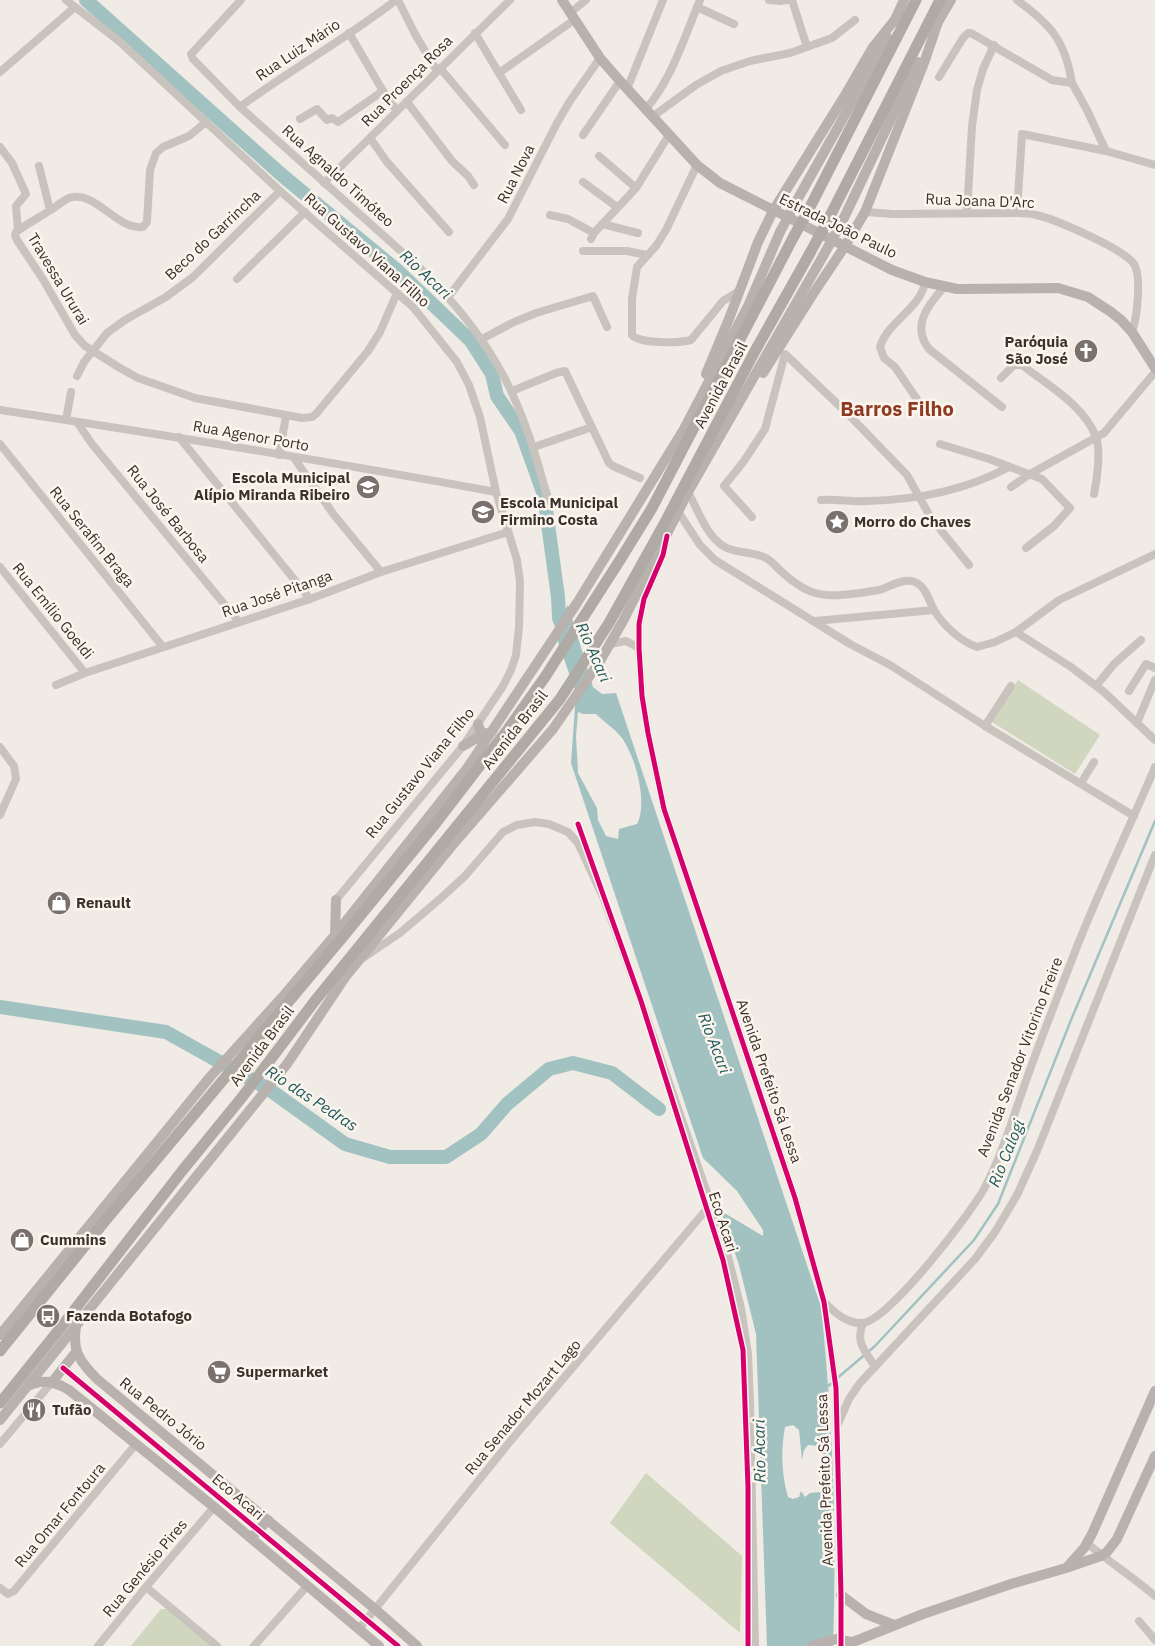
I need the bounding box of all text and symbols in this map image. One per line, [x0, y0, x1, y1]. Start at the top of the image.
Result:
street label: Rua Luiz Mário [252, 14, 344, 85]
street label: Rua Proença Rosa [357, 31, 456, 130]
street label: Rua Agnaldo Timóteo [278, 120, 398, 231]
street label: Rua Nova [493, 141, 539, 207]
street label: Beco do Garrincha [161, 185, 264, 284]
street label: Rua Gustavo Viana Filho [301, 188, 434, 311]
street label: Estrada João Paulo [776, 189, 900, 262]
street label: Rua Joana D'Arc [925, 189, 1035, 212]
street label: Travessa Ururai [23, 229, 93, 328]
water label: Rio Acari [396, 245, 457, 303]
place label: Paróquia São José [1005, 332, 1068, 368]
street label: Avenida Brasil [690, 338, 751, 431]
church icon: Paróquia São José [1073, 338, 1099, 364]
district label: Barros Filho [840, 395, 954, 422]
street label: Rua Agenor Porto [191, 416, 311, 455]
street label: Rua José Barbosa [123, 461, 214, 566]
place label: Escola Municipal Alípio Miranda Ribeiro [194, 468, 350, 504]
school or university icon: Escola Municipal Alípio Miranda Ribeiro [355, 474, 381, 500]
street label: Rua Serafim Braga [46, 482, 139, 591]
place label: Escola Municipal Firmino Costa [500, 493, 619, 529]
school or university icon: Escola Municipal Firmino Costa [470, 499, 496, 525]
place icon: Morro do Chaves [824, 509, 850, 535]
place label: Morro do Chaves [854, 512, 971, 531]
street label: Rua Emílio Goeldi [9, 559, 98, 663]
street label: Rua José Pitanga [219, 566, 334, 621]
water label: Rio Acari [572, 619, 616, 686]
street label: Avenida Brasil [478, 686, 552, 773]
street label: Rua Gustavo Viana Filho [361, 704, 478, 842]
shop icon: Renault [46, 890, 72, 916]
place label: Renault [76, 893, 131, 912]
street label: Avenida Senador Vitorino Freire [973, 954, 1066, 1159]
street label: Avenida Prefeito Sá Lessa [732, 996, 806, 1165]
street label: Avenida Brasil [225, 1002, 298, 1090]
water label: Rio Acari [694, 1010, 736, 1077]
water label: Rio das Pedras [262, 1061, 362, 1135]
water label: Rio Calogi [983, 1116, 1029, 1190]
street label: Eco Acari [705, 1189, 742, 1254]
shop icon: Cummins [9, 1227, 35, 1253]
place label: Cummins [40, 1230, 107, 1249]
bus stop icon: Fazenda Botafogo [35, 1303, 61, 1329]
place label: Fazenda Botafogo [66, 1306, 192, 1325]
street label: Rua Senador Mozart Lago [460, 1335, 585, 1478]
supermarket icon: Supermarket [206, 1359, 232, 1385]
place label: Supermarket [236, 1362, 329, 1381]
street label: Rua Pedro Jório [116, 1373, 211, 1455]
street label: Avenida Prefeito Sá Lessa [812, 1394, 837, 1566]
restaurant icon: Tufão [21, 1397, 47, 1423]
place label: Tufão [52, 1400, 91, 1419]
water label: Rio Acari [748, 1418, 770, 1483]
street label: Rua Omar Fontoura [10, 1458, 109, 1571]
street label: Eco Acari [208, 1469, 268, 1524]
street label: Rua Genésio Pires [98, 1515, 191, 1620]

